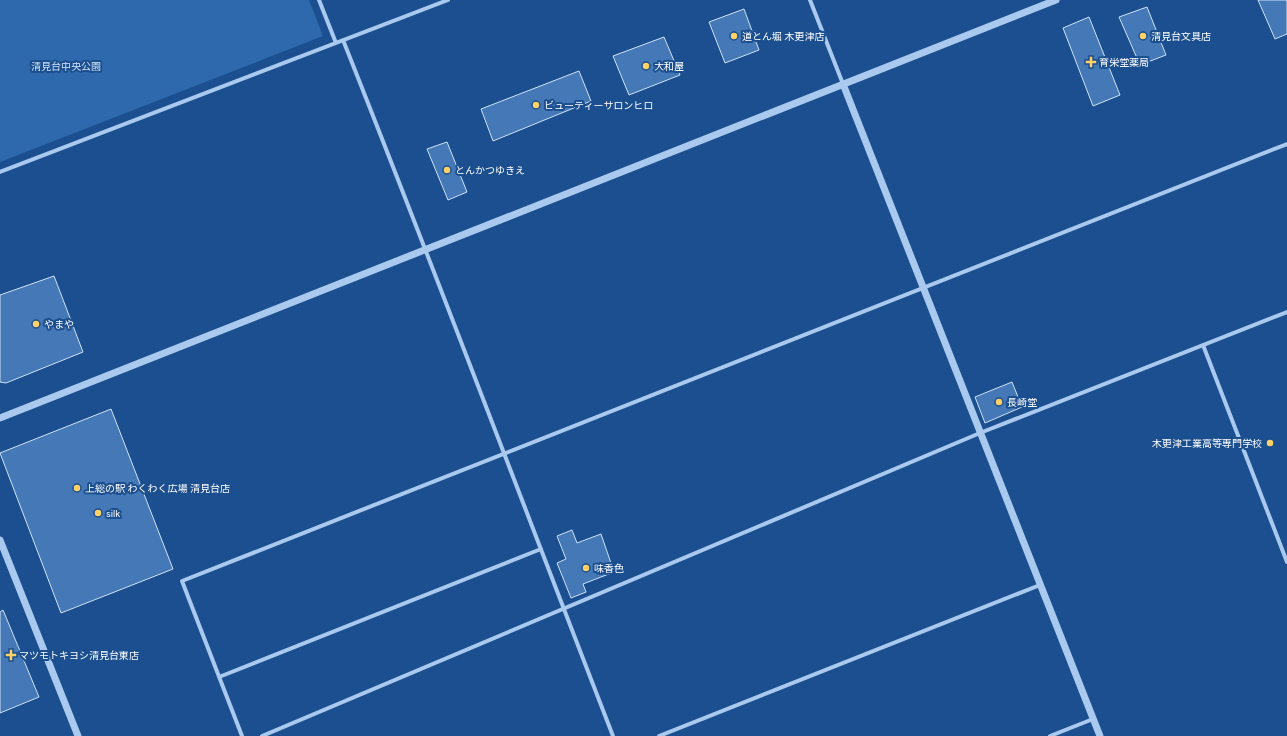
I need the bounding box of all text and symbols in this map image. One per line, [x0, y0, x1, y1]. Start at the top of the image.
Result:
place label: 道とん堀 木更津店 [742, 30, 824, 43]
place label: 清見台文具店 [1151, 30, 1211, 43]
marker: 道とん堀 木更津店 [729, 31, 739, 41]
marker: 清見台文具店 [1138, 31, 1148, 41]
place label: 育栄堂薬局 [1099, 56, 1149, 69]
marker: 育栄堂薬局 [1086, 57, 1096, 67]
park label: 清見台中央公園 [31, 60, 101, 73]
place label: 大和屋 [654, 60, 684, 73]
marker: 大和屋 [641, 61, 651, 71]
place label: ビューティーサロンヒロ [544, 99, 653, 112]
marker: ビューティーサロンヒロ [531, 100, 541, 110]
place label: とんかつゆきえ [455, 164, 525, 177]
marker: とんかつゆきえ [442, 165, 452, 175]
place label: やまや [44, 318, 74, 331]
marker: やまや [31, 319, 41, 329]
place label: 長崎堂 [1007, 396, 1037, 409]
marker: 長崎堂 [994, 397, 1004, 407]
place label: 木更津工業高等専門学校 [1152, 437, 1262, 450]
marker: 木更津工業高等専門学校 [1265, 438, 1275, 448]
place label: 上総の駅 わくわく広場 清見台店 [85, 482, 230, 495]
marker: 上総の駅 わくわく広場 清見台店 [72, 483, 82, 493]
place label: silk [106, 507, 120, 520]
marker: silk [93, 508, 103, 518]
place label: 味香色 [594, 562, 624, 575]
marker: 味香色 [581, 563, 591, 573]
place label: マツモトキヨシ清見台東店 [19, 649, 139, 662]
marker: マツモトキヨシ清見台東店 [6, 650, 16, 660]

